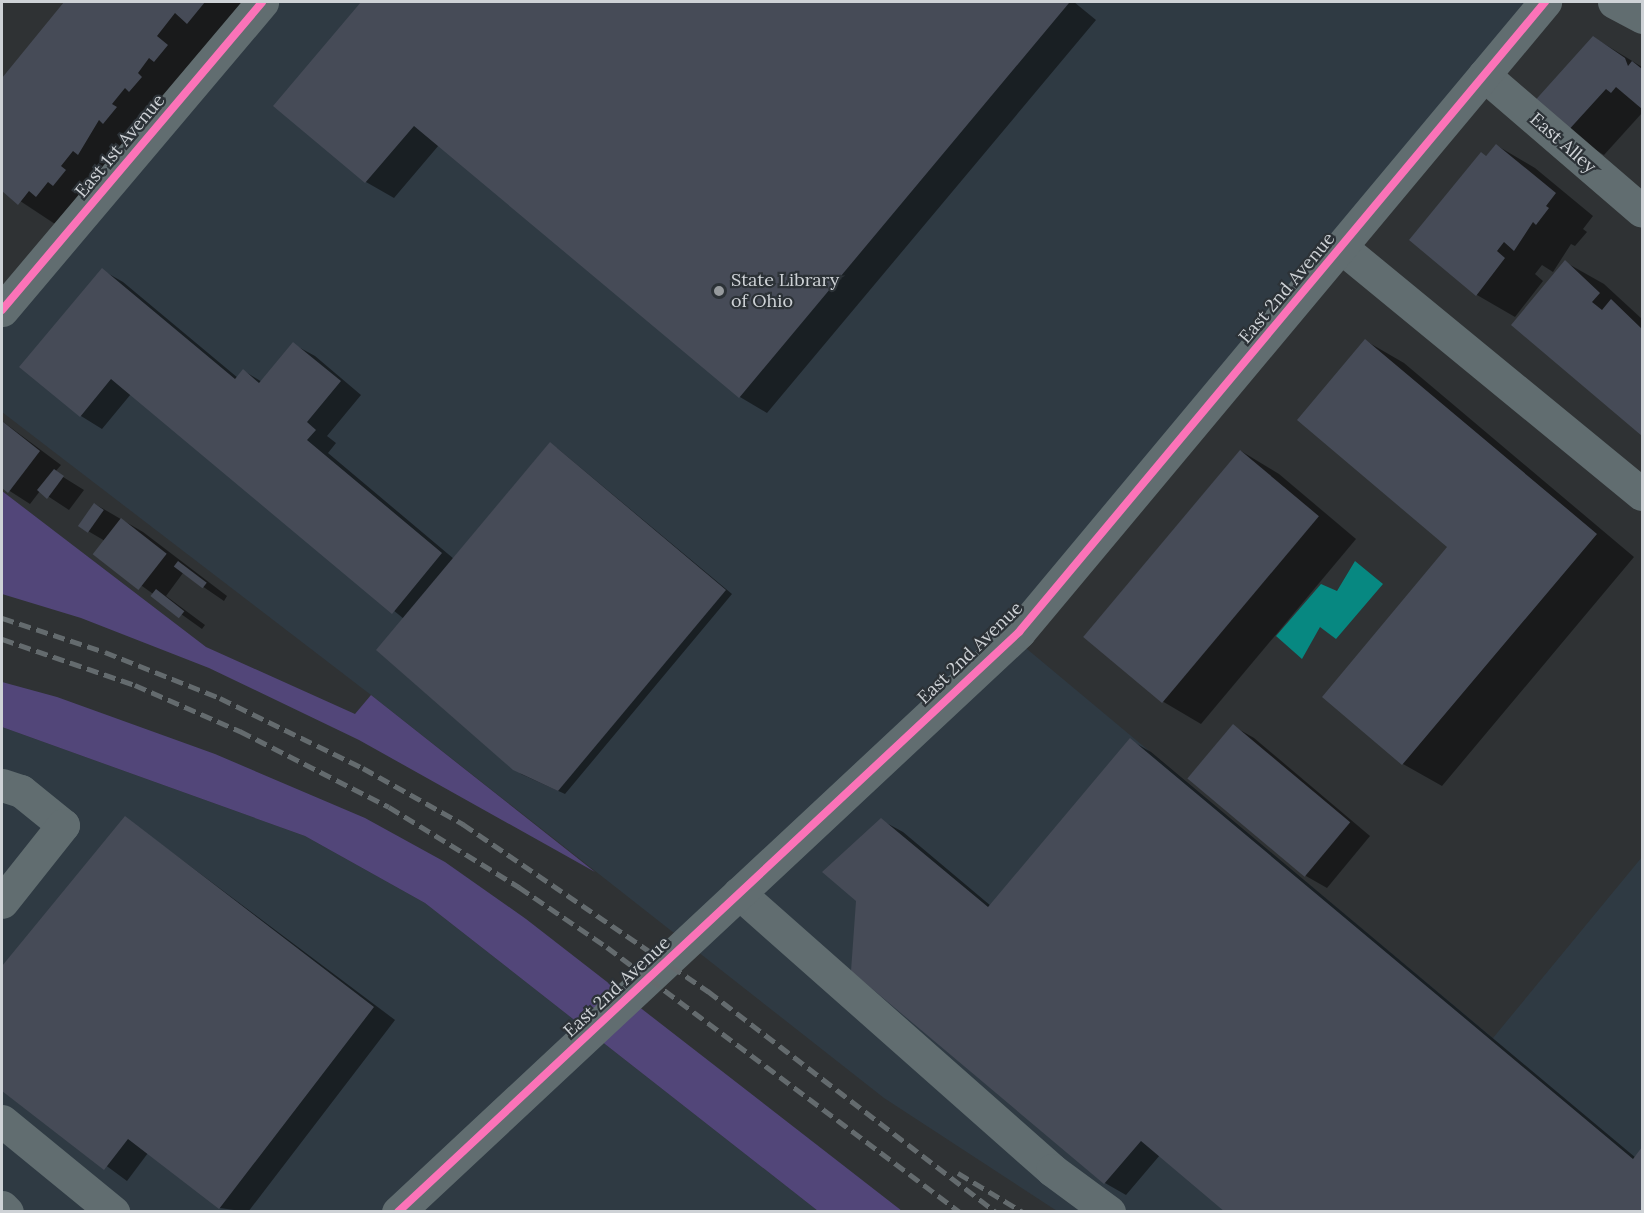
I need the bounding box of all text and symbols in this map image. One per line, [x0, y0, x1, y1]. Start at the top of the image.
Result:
street label: East 1st Avenue [71, 90, 169, 202]
street label: East Alley [1525, 108, 1601, 178]
street label: East 2nd Avenue [1234, 228, 1340, 348]
place label: State Library of Ohio [731, 270, 839, 312]
marker: State Library of Ohio [712, 284, 726, 298]
street label: East 2nd Avenue [913, 597, 1027, 709]
street label: East 2nd Avenue [559, 932, 675, 1042]

